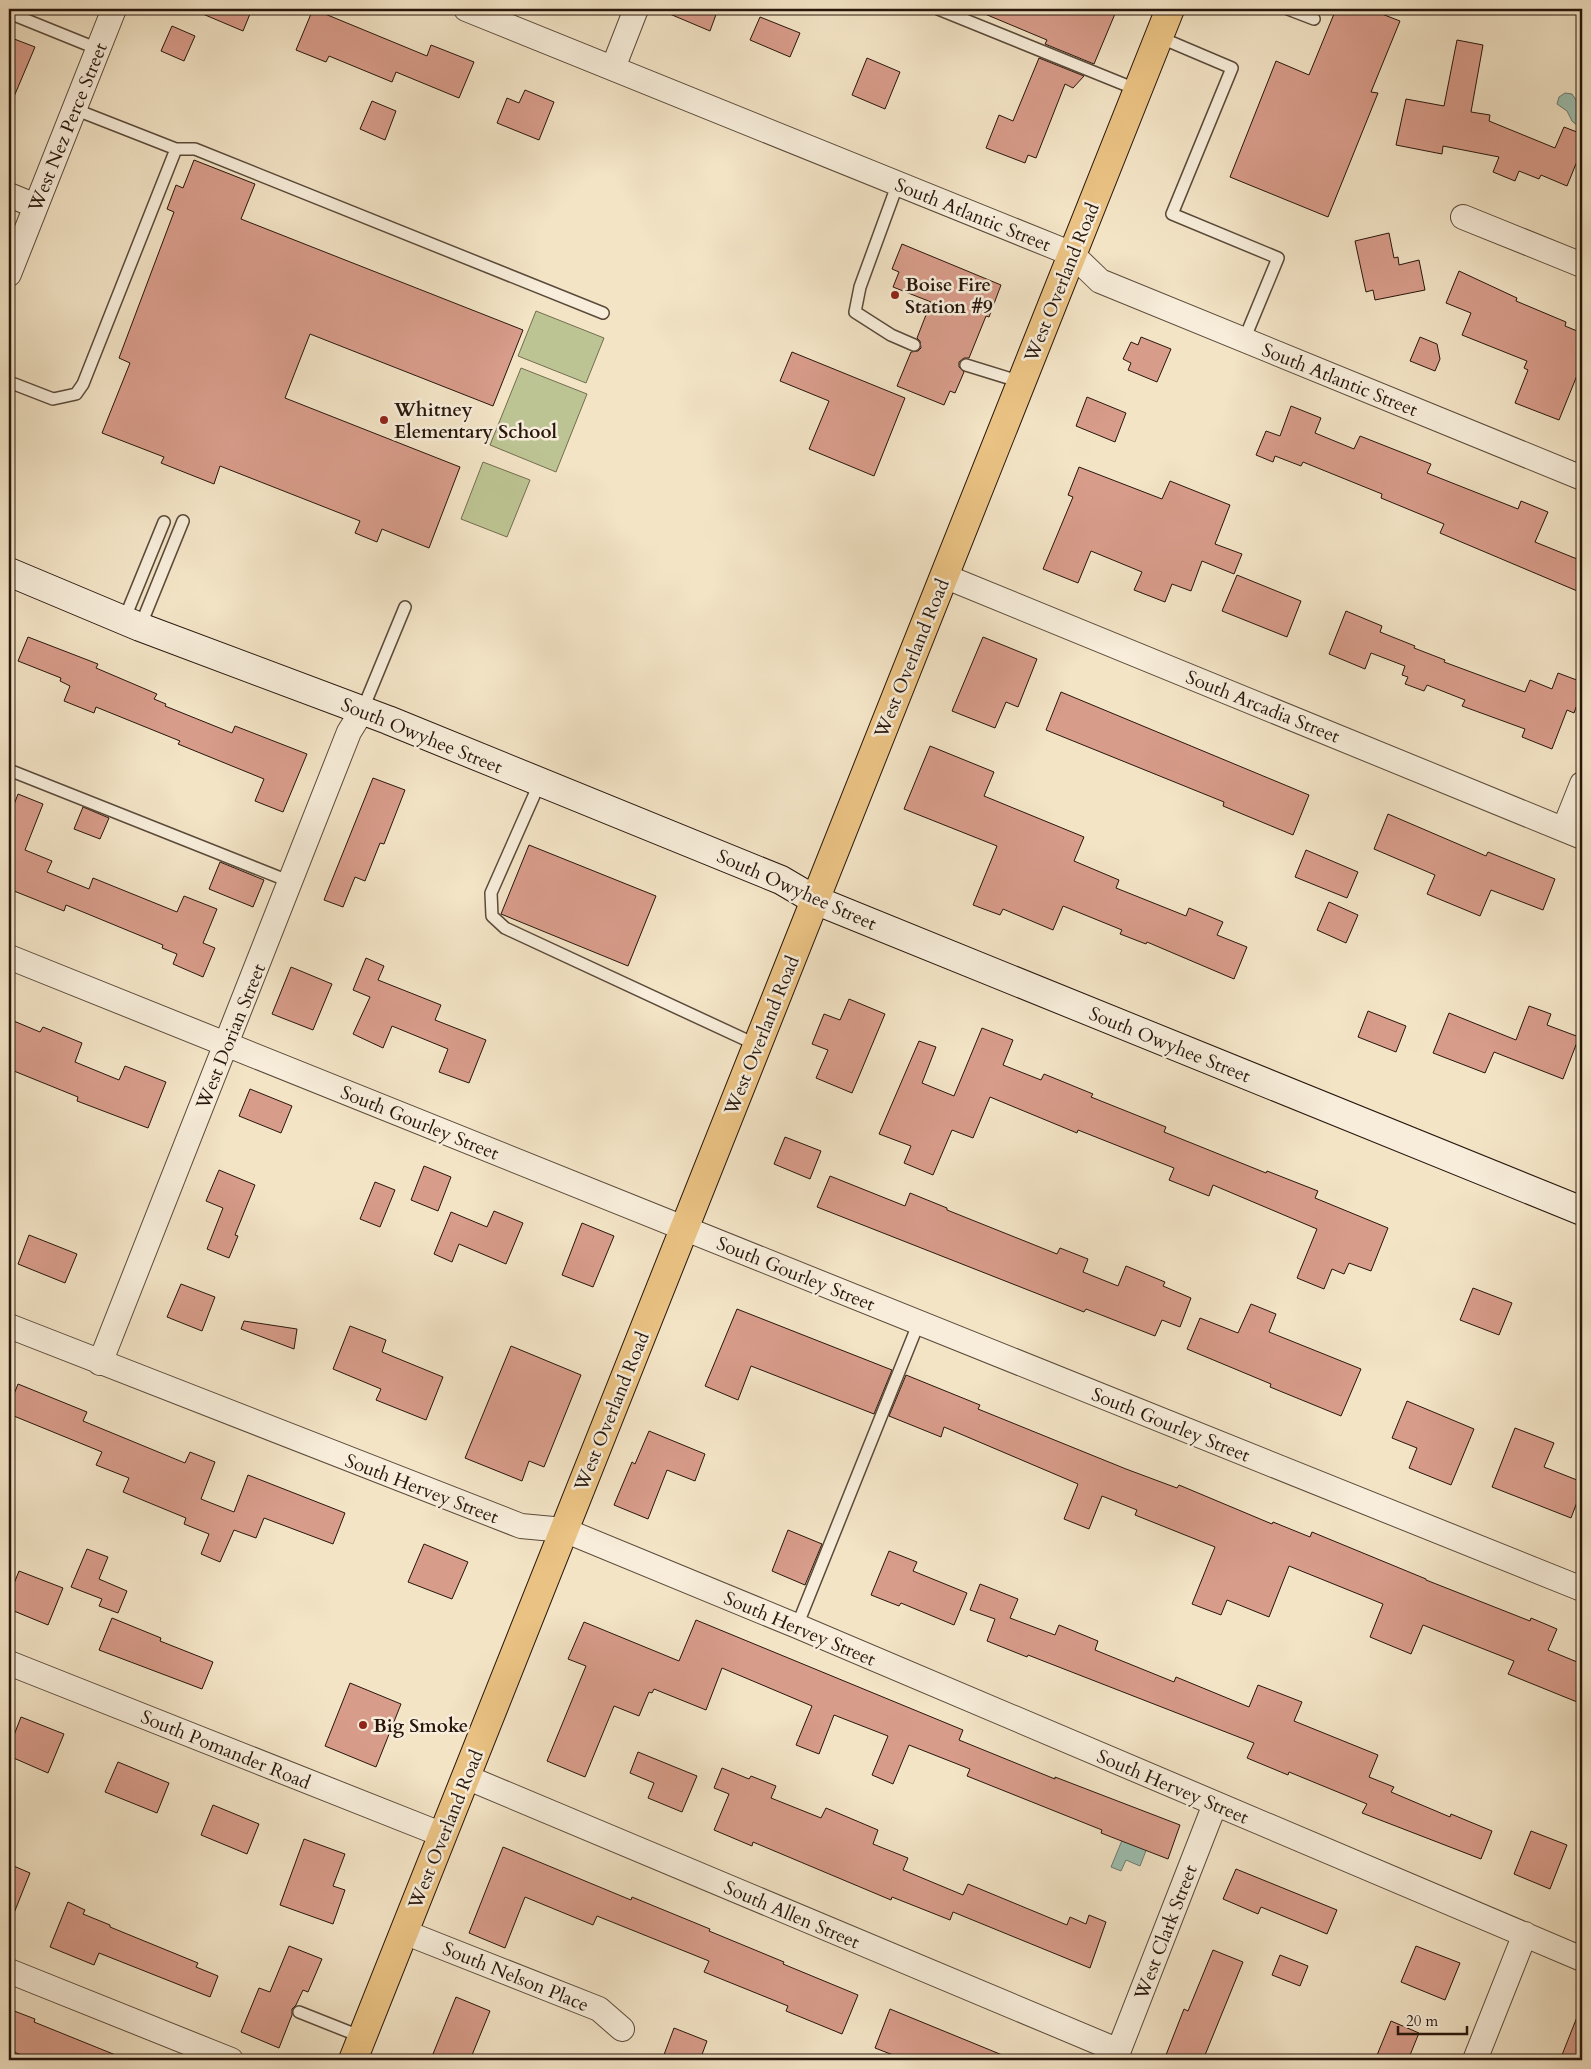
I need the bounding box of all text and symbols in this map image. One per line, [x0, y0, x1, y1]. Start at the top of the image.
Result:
street label: West Nez Perce Street [22, 39, 114, 217]
street label: South Atlantic Street [891, 172, 1054, 258]
street label: West Overland Road [1018, 199, 1106, 367]
place label: Boise Fire Station #9 [905, 272, 993, 320]
marker: Boise Fire Station #9 [889, 289, 901, 301]
street label: South Atlantic Street [1258, 337, 1421, 423]
place label: Whitney Elementary School [393, 397, 557, 445]
marker: Whitney Elementary School [378, 414, 390, 426]
street label: West Overland Road [868, 575, 956, 743]
street label: South Arcadia Street [1182, 664, 1343, 750]
street label: South Owyhee Street [337, 692, 506, 780]
street label: South Owyhee Street [713, 843, 880, 937]
street label: West Overland Road [718, 952, 806, 1120]
street label: West Dorian Street [189, 960, 272, 1114]
street label: South Owyhee Street [1085, 1001, 1254, 1089]
street label: South Gourley Street [337, 1079, 503, 1167]
street label: South Gourley Street [713, 1230, 879, 1318]
street label: West Overland Road [568, 1328, 656, 1496]
street label: South Gourley Street [1088, 1381, 1254, 1469]
street label: South Hervey Street [341, 1448, 502, 1530]
street label: South Hervey Street [720, 1585, 879, 1673]
street label: South Pomander Road [137, 1704, 314, 1796]
place label: Big Smoke [373, 1713, 468, 1739]
marker: Big Smoke [357, 1719, 369, 1731]
street label: South Hervey Street [1093, 1743, 1252, 1831]
street label: West Overland Road [402, 1746, 490, 1914]
street label: West Clark Street [1128, 1861, 1204, 2004]
street label: South Allen Street [720, 1875, 864, 1955]
street label: South Nelson Place [439, 1936, 593, 2018]
scale bar [1398, 2004, 1467, 2036]
text: 20 m [1406, 2011, 1438, 2031]

